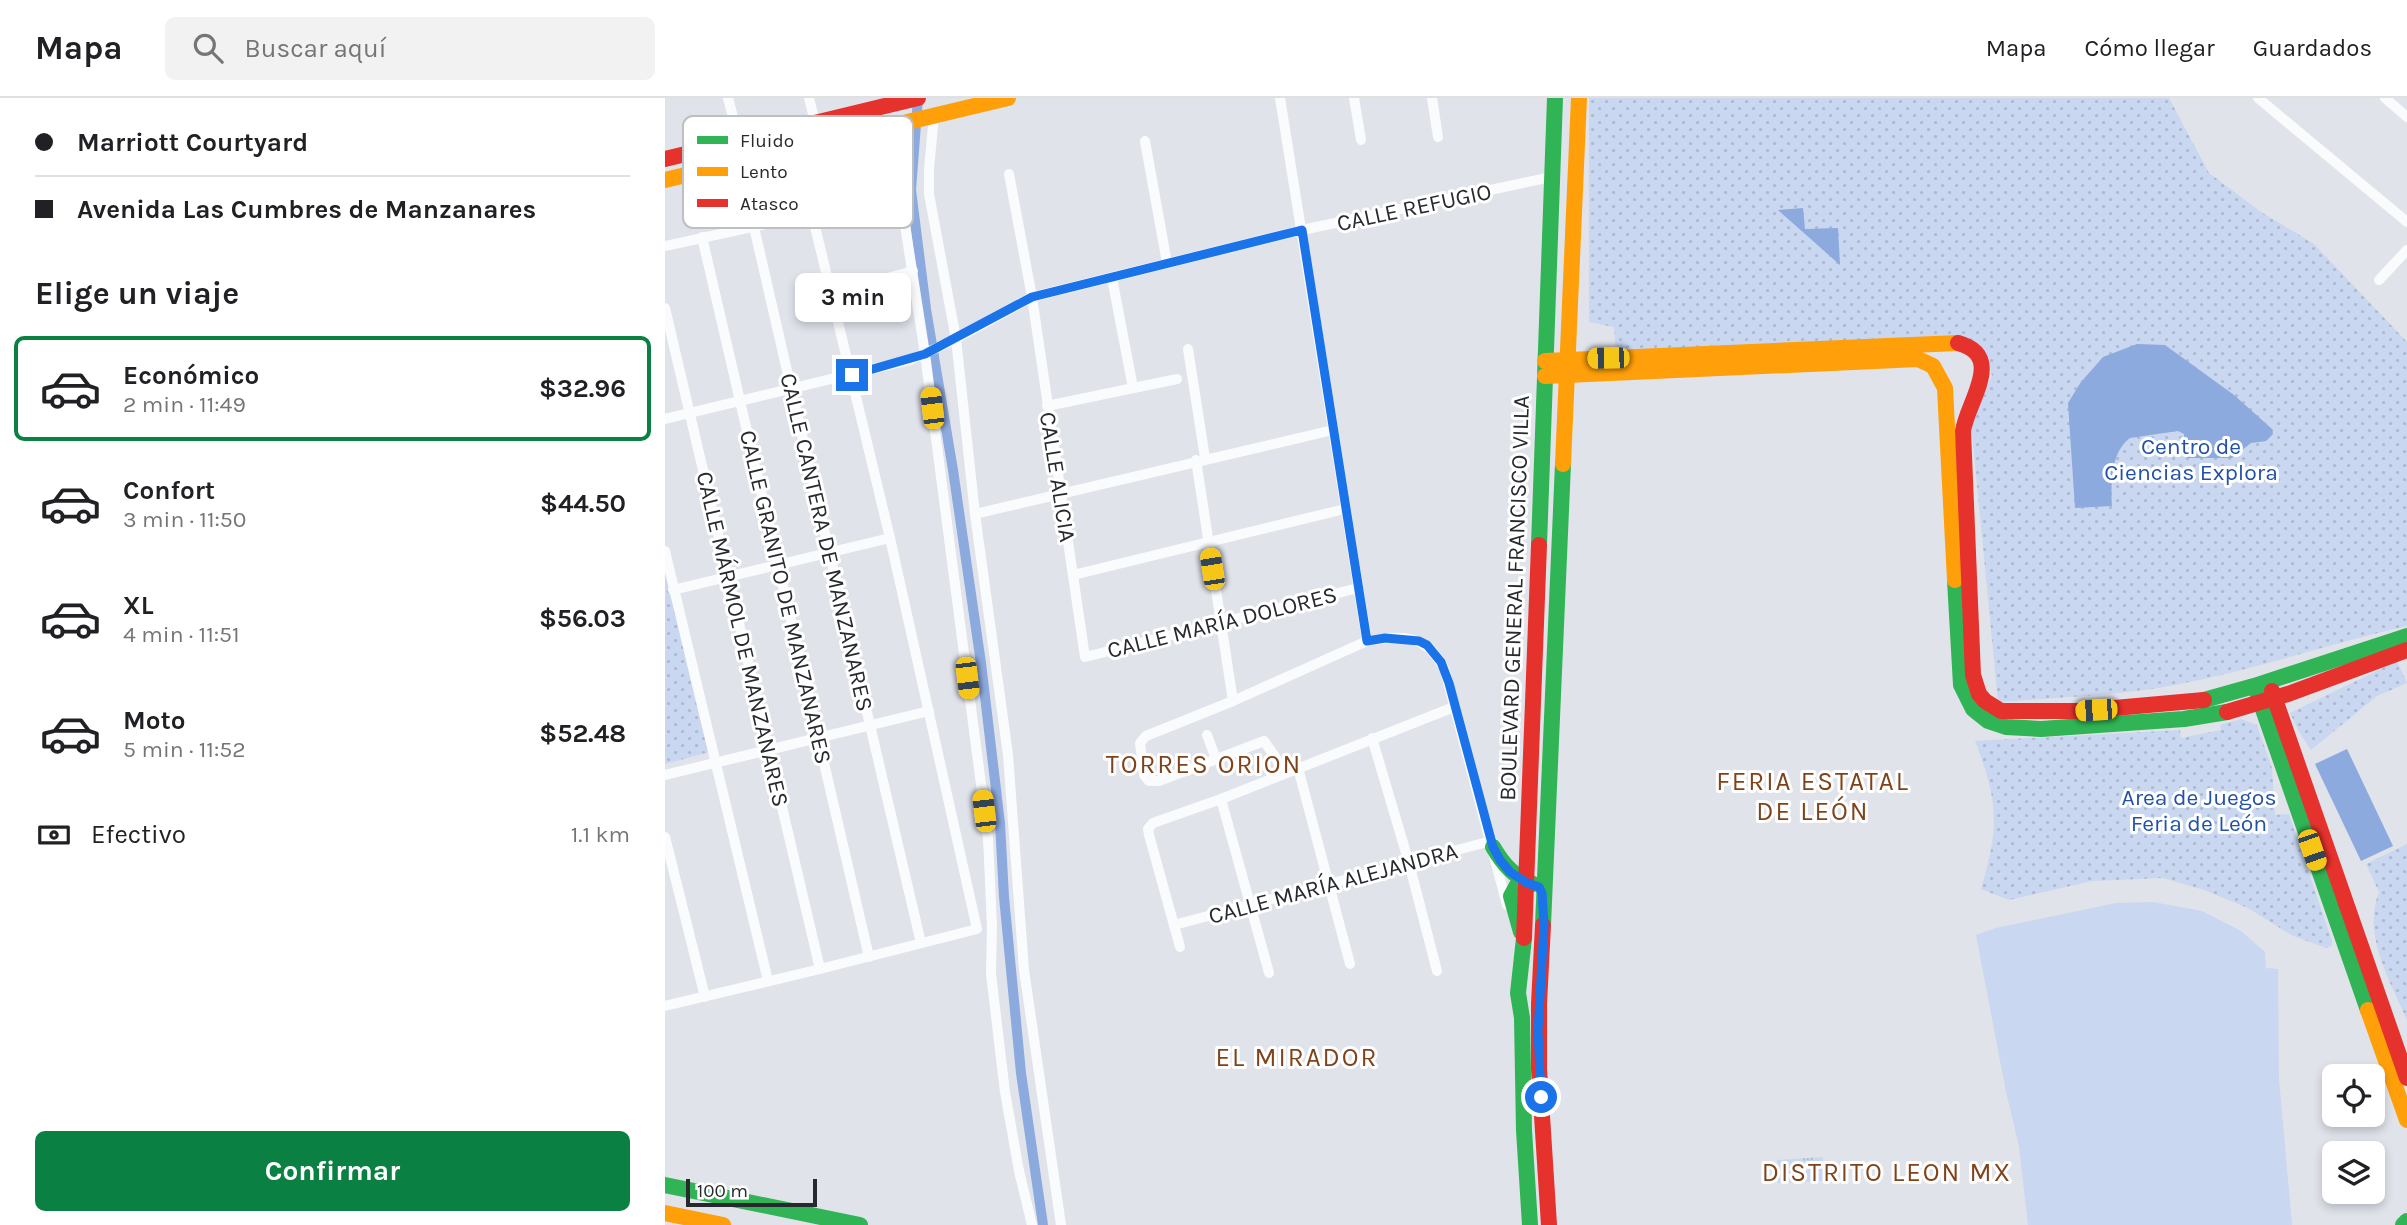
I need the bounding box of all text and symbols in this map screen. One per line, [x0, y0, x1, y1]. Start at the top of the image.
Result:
search box [165, 17, 655, 80]
text: Mapa [35, 29, 123, 67]
icon: search [189, 29, 227, 67]
text: Buscar aquí [245, 33, 386, 64]
text: Mapa [1986, 34, 2046, 62]
text: Cómo llegar [2084, 34, 2215, 62]
text: Guardados [2253, 34, 2372, 62]
legend [683, 116, 913, 228]
text: Marriott Courtyard [77, 127, 308, 158]
text: Fluido [740, 130, 794, 152]
text: Lento [740, 161, 788, 183]
street label: CALLE REFUGIO [1334, 178, 1494, 237]
text: Atasco [740, 193, 799, 215]
text: Avenida Las Cumbres de Manzanares [77, 194, 536, 225]
callout: 3 min [794, 274, 910, 322]
text: Elige un viaje [35, 275, 239, 312]
text: 3 min [821, 284, 885, 311]
car [1587, 347, 1630, 369]
icon: car [39, 357, 102, 420]
route end [836, 359, 868, 391]
text: Económico [123, 360, 259, 391]
street label: CALLE CANTERA DE MANZANARES [774, 370, 879, 714]
text: $32.96 [539, 373, 626, 404]
car [920, 386, 945, 430]
text: 2 min · 11:49 [123, 391, 246, 418]
street label: BOULEVARD GENERAL FRANCISCO VILLA [1494, 395, 1535, 801]
street label: CALLE ALICIA [1034, 410, 1081, 544]
street label: CALLE GRANITO DE MANZANARES [734, 427, 837, 767]
park label: Centro de Ciencias Explora [2104, 433, 2278, 486]
street label: CALLE MÁRMOL DE MANZANARES [691, 469, 794, 809]
icon: car [39, 472, 102, 535]
text: Confort [123, 475, 215, 506]
text: $44.50 [540, 488, 626, 519]
text: 3 min · 11:50 [123, 506, 246, 533]
car [1199, 547, 1226, 591]
street label: CALLE MARÍA DOLORES [1105, 581, 1340, 664]
icon: car [39, 587, 102, 650]
text: XL [123, 590, 154, 621]
text: $56.03 [539, 603, 626, 634]
text: 4 min · 11:51 [123, 621, 240, 648]
car [955, 656, 980, 700]
car [2075, 698, 2118, 722]
icon: car [39, 702, 102, 765]
text: Moto [123, 705, 185, 736]
text: $52.48 [539, 718, 626, 749]
text: 5 min · 11:52 [123, 736, 246, 763]
district label: TORRES ORION [1106, 749, 1302, 780]
district label: FERIA ESTATAL DE LEÓN [1716, 766, 1910, 827]
park label: Area de Juegos Feria de León [2121, 784, 2277, 837]
car [972, 789, 997, 833]
icon: cash [35, 816, 73, 854]
text: Efectivo [91, 819, 186, 850]
text: 1.1 km [571, 821, 630, 848]
car [2296, 827, 2329, 873]
street label: CALLE MARÍA ALEJANDRA [1206, 837, 1461, 930]
district label: EL MIRADOR [1216, 1042, 1378, 1073]
map controls [2322, 1064, 2385, 1204]
button: locate [2322, 1064, 2385, 1127]
route start [1525, 1081, 1557, 1113]
button: Confirmar [35, 1131, 630, 1211]
button: layers [2322, 1141, 2385, 1204]
district label: DISTRITO LEON MX [1762, 1157, 2012, 1188]
scale bar [686, 1176, 817, 1208]
text: 100 m [697, 1180, 748, 1202]

